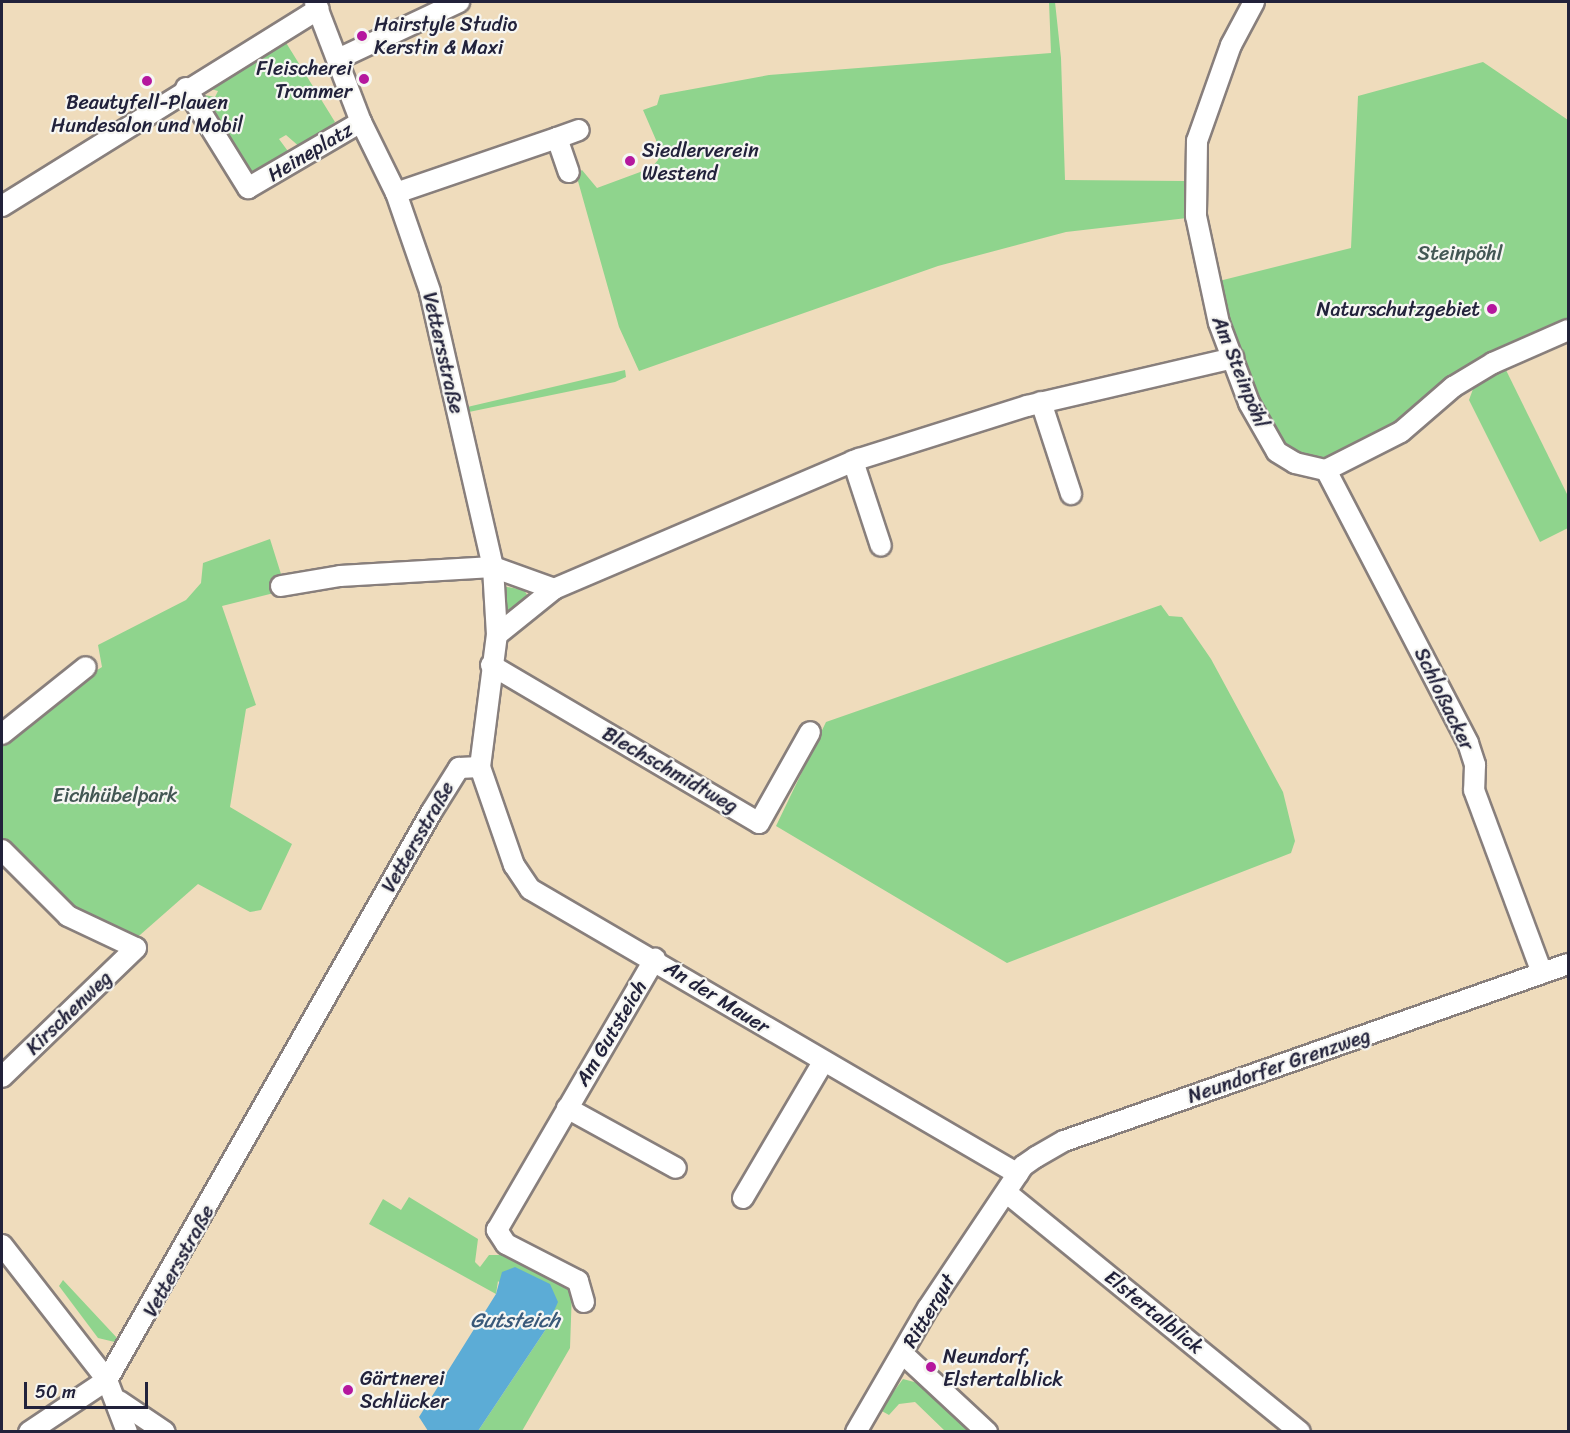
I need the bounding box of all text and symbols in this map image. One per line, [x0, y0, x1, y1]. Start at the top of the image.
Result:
place label: Hairstyle Studio Kerstin & Maxi [374, 13, 518, 60]
marker: Hairstyle Studio Kerstin & Maxi [355, 29, 369, 43]
place label: Fleischerei Trommer [256, 56, 352, 103]
marker: Fleischerei Trommer [357, 72, 371, 86]
marker: Beautyfell-Plauen Hundesalon und Mobil [140, 74, 154, 88]
place label: Beautyfell-Plauen Hundesalon und Mobil [51, 90, 243, 137]
street label: Heineplatz [263, 117, 357, 187]
place label: Siedlerverein Westend [642, 138, 759, 185]
marker: Siedlerverein Westend [623, 154, 637, 168]
park label: Steinpöhl [1418, 241, 1502, 265]
street label: Vettersstraße [417, 290, 469, 416]
place label: Naturschutzgebiet [1317, 297, 1480, 321]
marker: Naturschutzgebiet [1485, 302, 1499, 316]
street label: Am Steinpöhl [1207, 313, 1273, 431]
street label: Schloßacker [1409, 644, 1479, 754]
street label: Blechschmidtweg [598, 722, 742, 818]
street label: Vettersstraße [377, 777, 459, 897]
park label: Eichhübelpark [53, 783, 177, 807]
street label: An der Mauer [661, 955, 773, 1039]
street label: Kirschenweg [21, 966, 117, 1060]
street label: Am Gutsteich [570, 976, 652, 1090]
street label: Neundorfer Grenzweg [1184, 1023, 1374, 1109]
street label: Vettersstraße [138, 1201, 220, 1321]
street label: Elstertalblick [1100, 1265, 1208, 1359]
street label: Rittergut [898, 1270, 960, 1352]
water label: Gutsteich [470, 1307, 560, 1333]
place label: Neundorf, Elstertalblick [943, 1344, 1063, 1391]
marker: Neundorf, Elstertalblick [924, 1360, 938, 1374]
place label: Gärtnerei Schlücker [360, 1366, 449, 1413]
scale bar [27, 1370, 152, 1408]
text: 50 m [35, 1376, 76, 1408]
marker: Gärtnerei Schlücker [341, 1383, 355, 1397]

